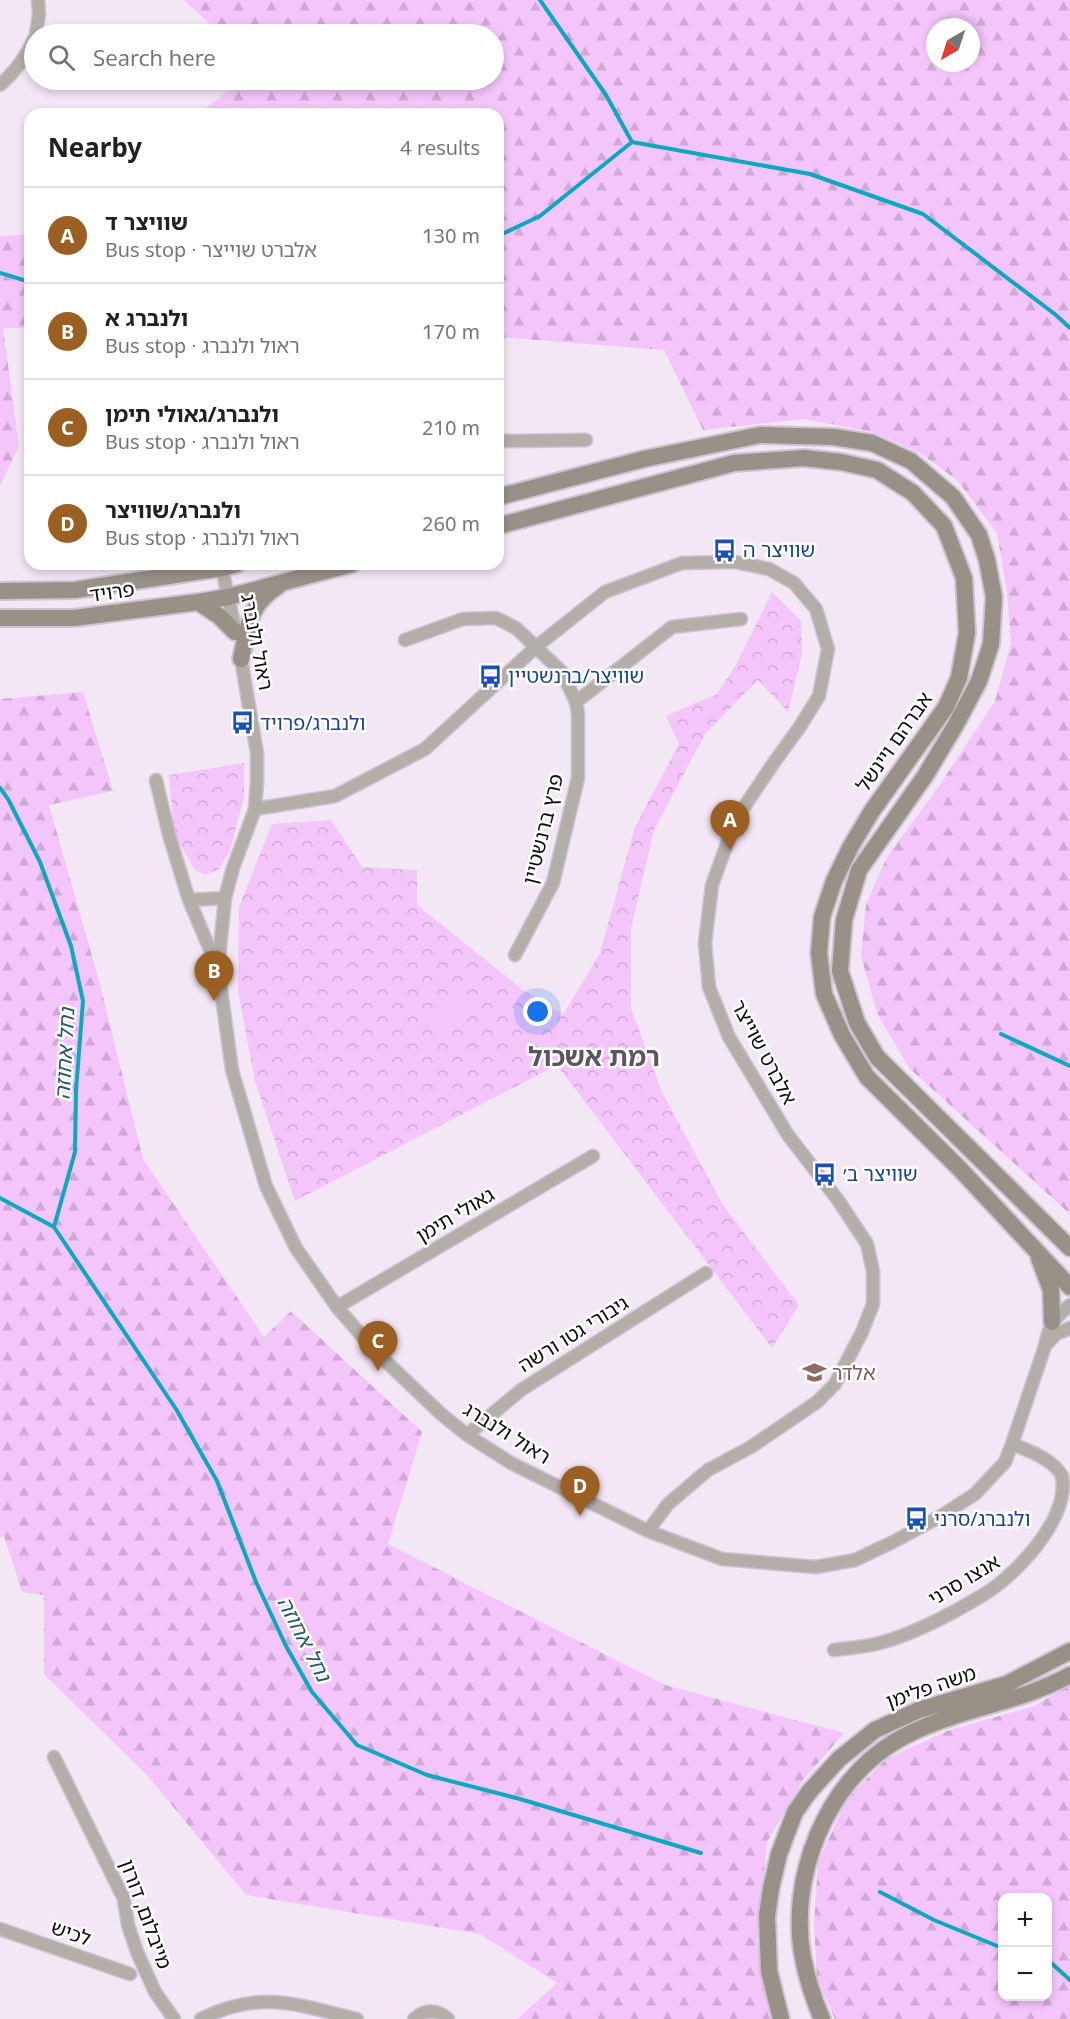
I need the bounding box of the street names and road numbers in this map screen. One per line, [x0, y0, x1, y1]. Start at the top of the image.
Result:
street label: פרויד [88, 575, 136, 608]
street label: ראול ולנברג [235, 591, 280, 693]
street label: אברהם ויינשל [849, 686, 938, 797]
street label: פרץ ברנשטיין [516, 771, 569, 887]
street label: אלברט שוייצר [725, 995, 803, 1109]
street label: גאולי תימן [411, 1180, 499, 1249]
street label: גיבורי גטו ורשה [513, 1289, 633, 1378]
street label: ראול ולנברג [459, 1395, 556, 1470]
street label: אנצו סרני [923, 1548, 1005, 1612]
street label: משה פלימן [882, 1659, 979, 1715]
street label: מייבלום, דורון [114, 1855, 179, 1972]
street label: לכיש [48, 1913, 95, 1952]

